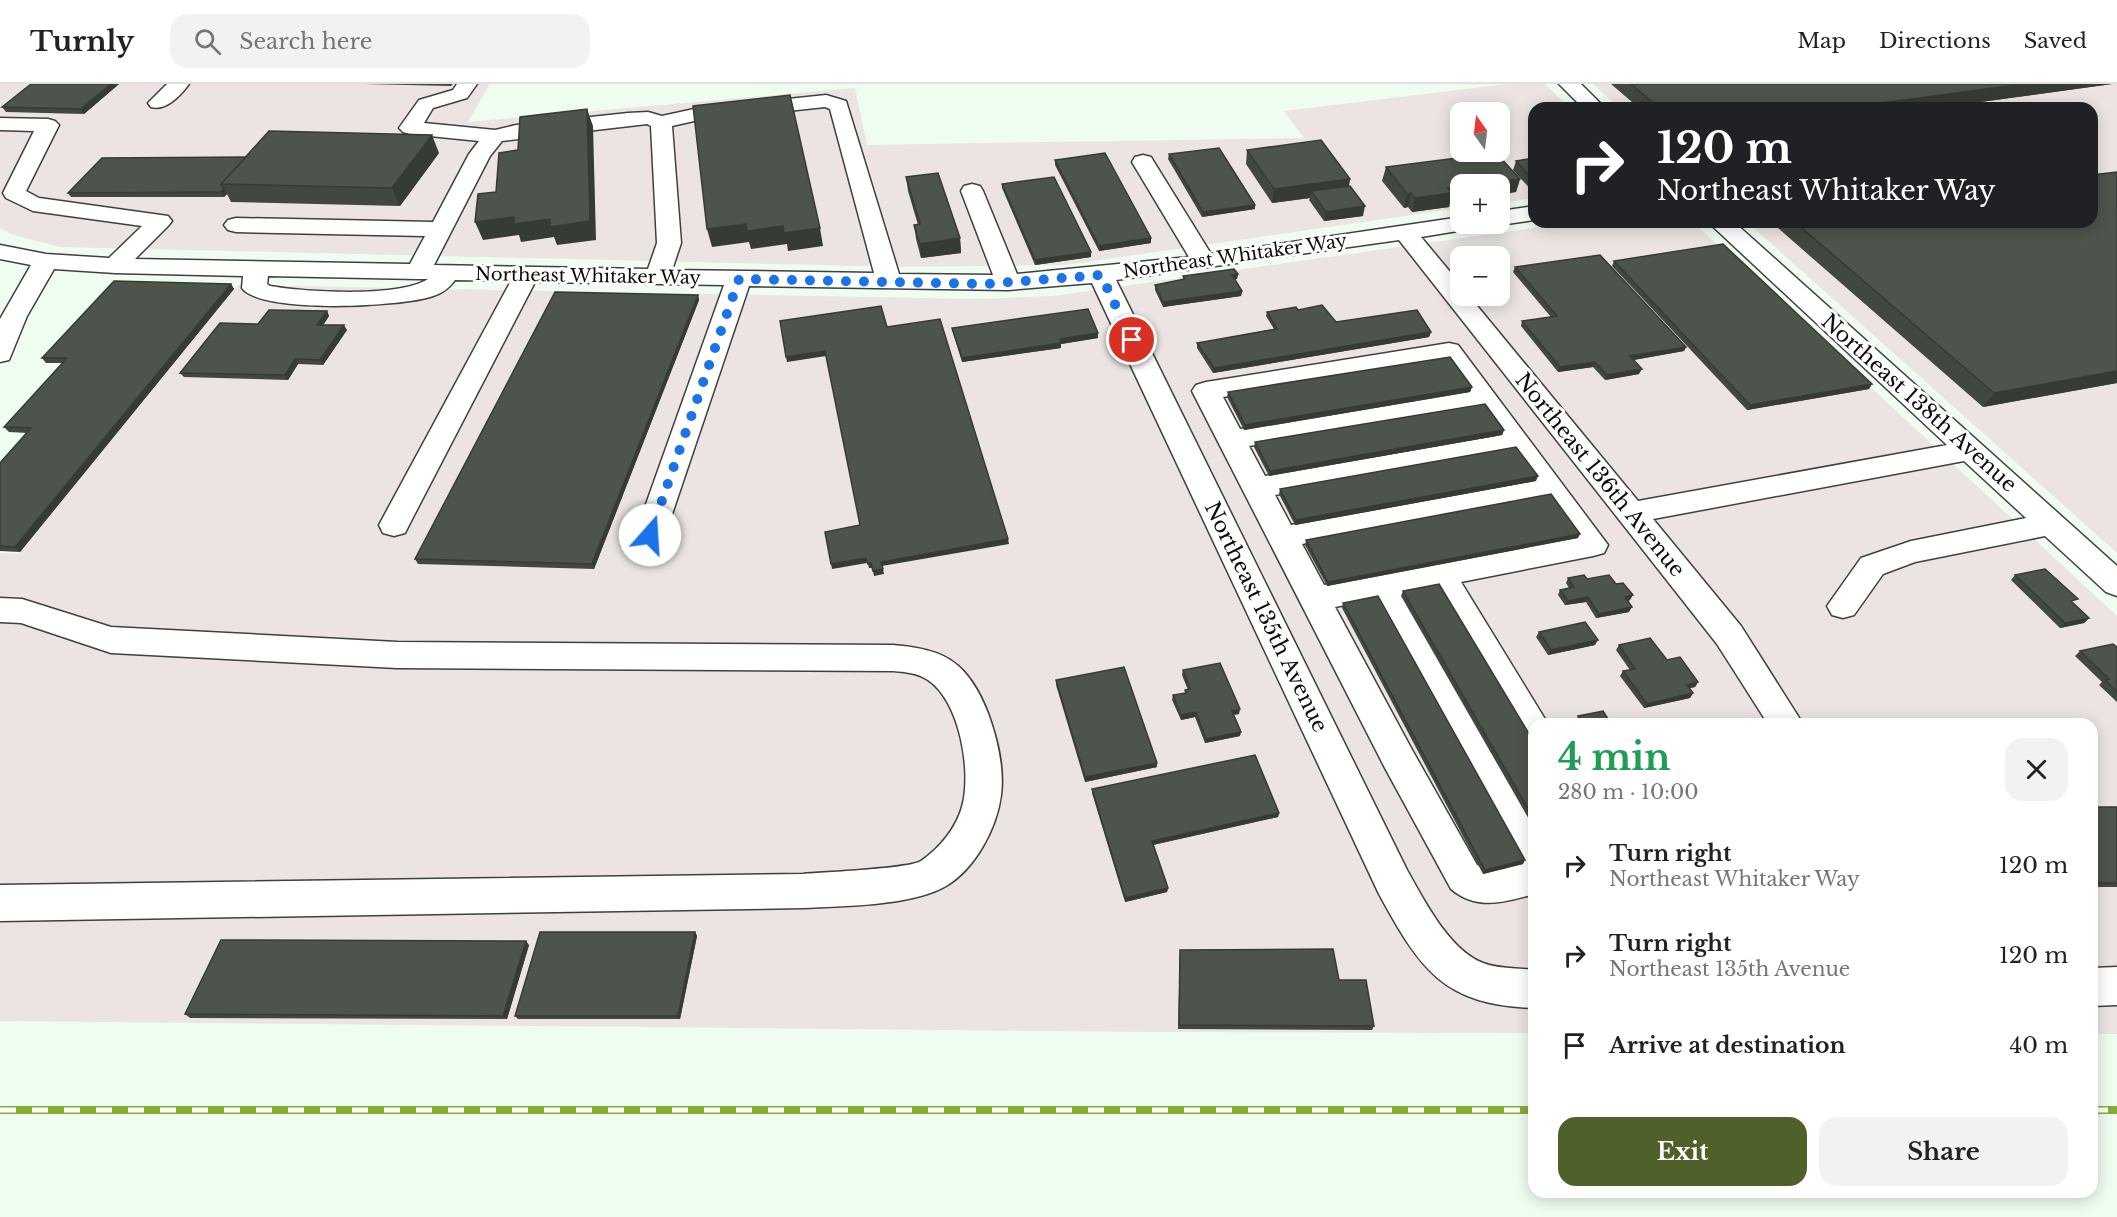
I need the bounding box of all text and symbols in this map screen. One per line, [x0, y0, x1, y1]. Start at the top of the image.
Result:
search box [170, 14, 590, 68]
text: Turnly [30, 24, 134, 59]
icon: search [191, 25, 224, 58]
text: Search here [239, 28, 372, 55]
text: Map [1797, 28, 1846, 54]
text: Directions [1879, 28, 1991, 54]
text: Saved [2024, 28, 2087, 54]
north arrow [1450, 102, 1510, 162]
map controls [1450, 102, 1510, 306]
text: 120 m [1657, 122, 1792, 174]
icon: right [1558, 126, 1636, 204]
button: + [1450, 174, 1510, 234]
text: Northeast Whitaker Way [1657, 174, 1996, 207]
street label: Northeast Whitaker Way [1122, 229, 1349, 283]
button: − [1450, 246, 1510, 306]
street label: Northeast Whitaker Way [475, 263, 702, 289]
street label: Northeast 138th Avenue [1816, 308, 2022, 498]
pin [1106, 314, 1157, 365]
icon: arrive [1115, 323, 1148, 356]
street label: Northeast 136th Avenue [1510, 368, 1690, 582]
street label: Northeast 135th Avenue [1199, 497, 1333, 737]
position arrow [618, 503, 682, 567]
text: 4 min [1558, 735, 1670, 780]
button: close [2005, 738, 2068, 801]
text: 280 m · 10:00 [1558, 780, 1699, 804]
text: Turn right [1609, 840, 1731, 867]
icon: right [1558, 849, 1591, 882]
text: 120 m [1999, 852, 2068, 879]
text: Northeast Whitaker Way [1609, 867, 1860, 891]
text: Turn right [1609, 930, 1731, 957]
icon: right [1558, 939, 1591, 972]
text: 120 m [1999, 942, 2068, 969]
text: Northeast 135th Avenue [1609, 957, 1850, 981]
icon: arrive [1558, 1029, 1591, 1062]
text: Arrive at destination [1609, 1032, 1846, 1059]
text: 40 m [2010, 1032, 2068, 1059]
button: Exit [1558, 1117, 1807, 1186]
button: Share [1819, 1117, 2068, 1186]

